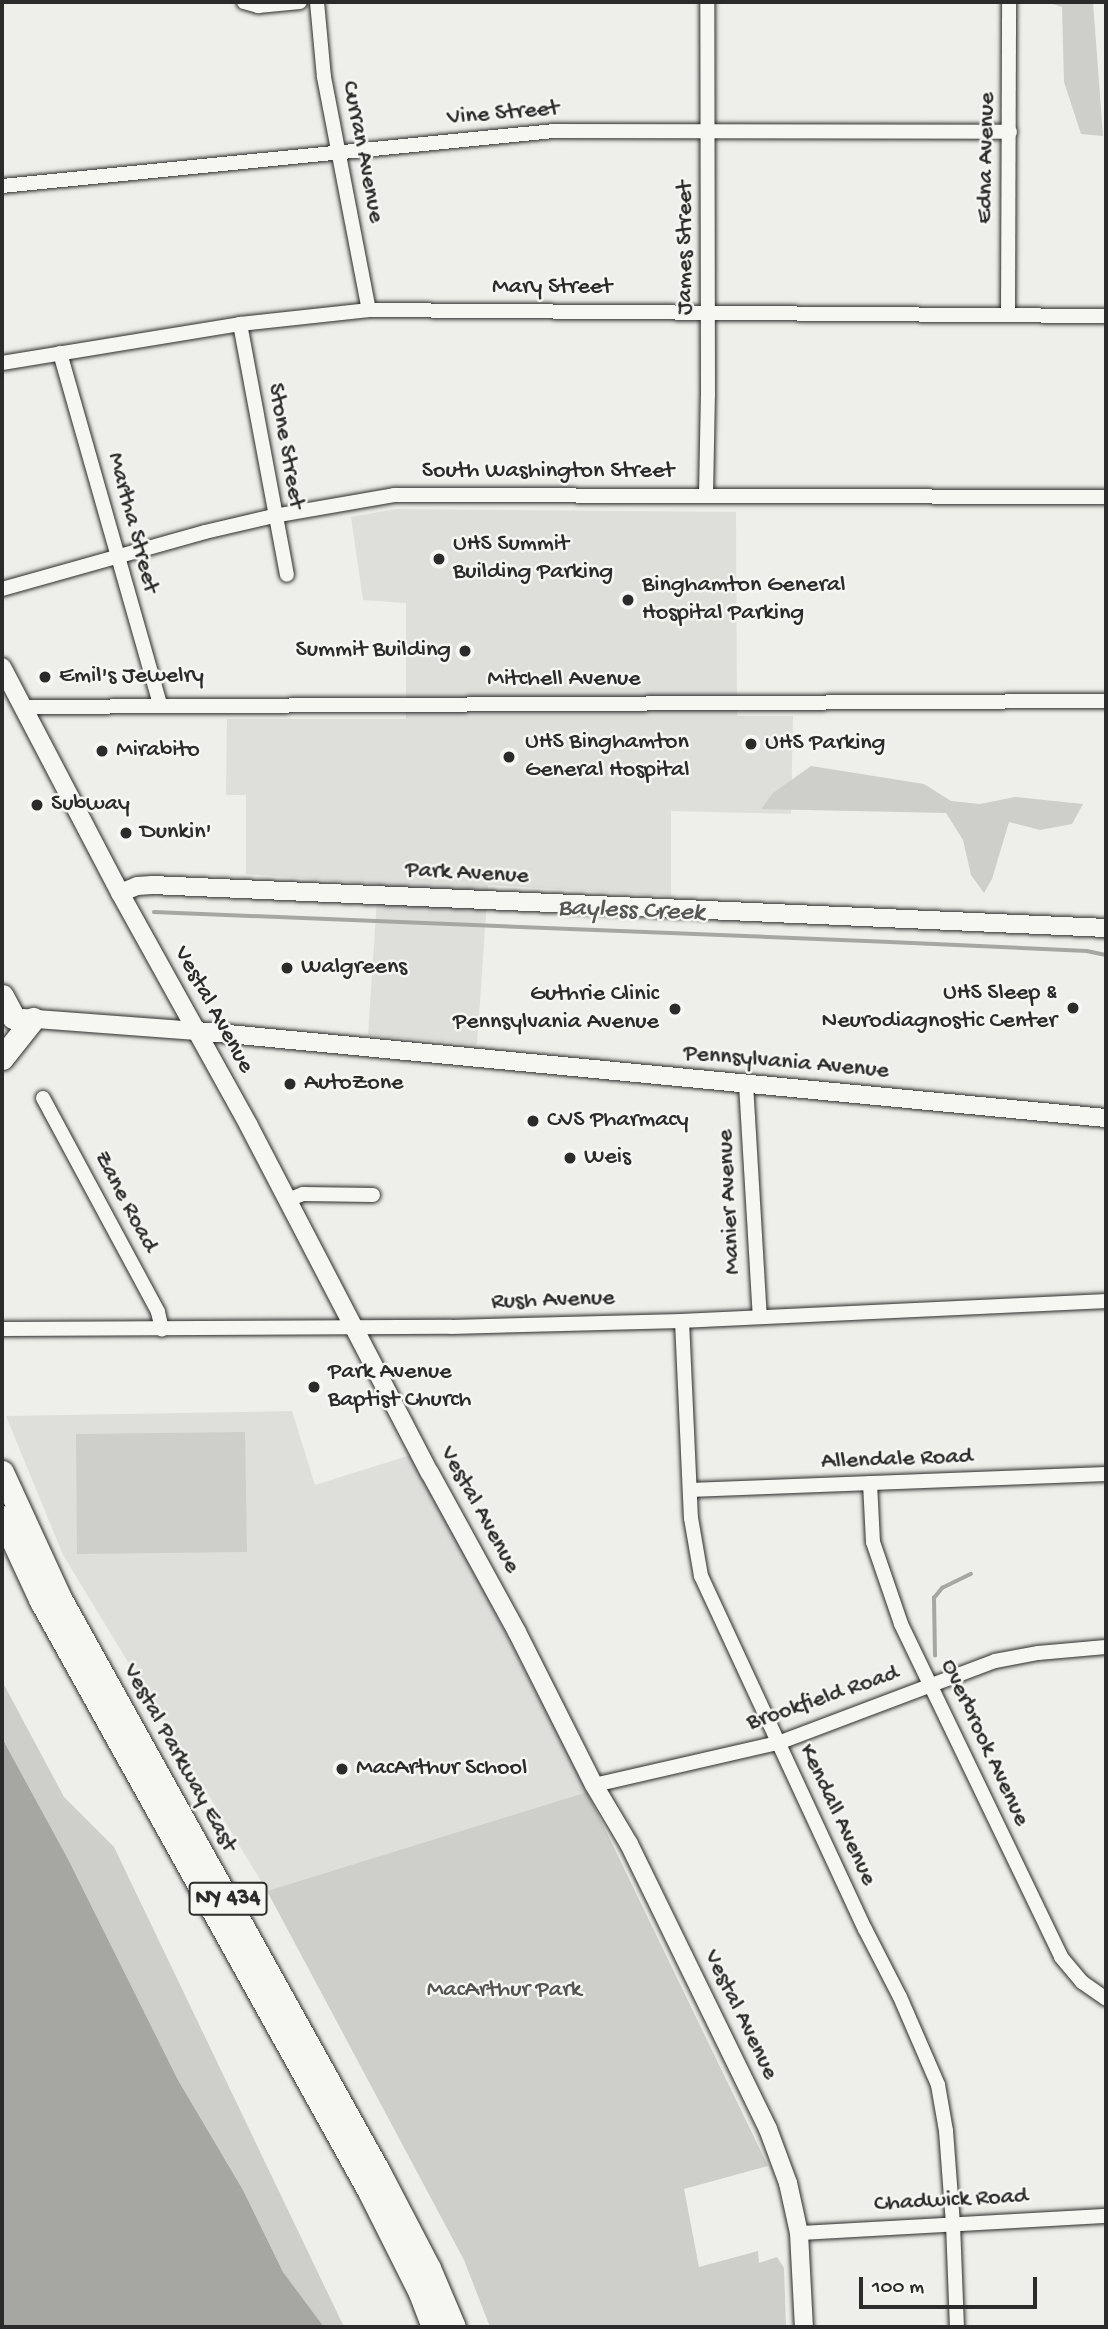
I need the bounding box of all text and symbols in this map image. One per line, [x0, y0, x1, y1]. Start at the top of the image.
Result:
street label: Curran Avenue [334, 79, 390, 225]
street label: Edna Avenue [971, 92, 1003, 224]
street label: Vine Street [446, 95, 560, 133]
street label: James Street [672, 181, 700, 315]
street label: Mary Street [492, 274, 612, 302]
street label: Stone Street [260, 381, 310, 511]
street label: Martha Street [99, 450, 165, 596]
street label: South Washington Street [422, 458, 674, 486]
place label: UHS Summit Building Parking [453, 531, 613, 587]
marker: UHS Summit Building Parking [431, 551, 447, 567]
place label: Binghamton General Hospital Parking [642, 572, 846, 628]
marker: Binghamton General Hospital Parking [620, 592, 636, 608]
place label: Summit Building [296, 637, 451, 665]
marker: Summit Building [457, 643, 473, 659]
place label: Emil's Jewelry [59, 663, 204, 691]
street label: Mitchell Avenue [487, 666, 641, 694]
marker: Emil's Jewelry [37, 669, 53, 685]
place label: UHS Binghamton General Hospital [525, 729, 690, 785]
place label: UHS Parking [765, 730, 885, 758]
marker: UHS Parking [743, 736, 759, 752]
place label: Mirabito [116, 737, 200, 765]
marker: Mirabito [94, 743, 110, 759]
marker: UHS Binghamton General Hospital [499, 747, 519, 767]
place label: Subway [51, 791, 130, 819]
marker: Subway [29, 797, 45, 813]
place label: Dunkin' [140, 819, 212, 847]
marker: Dunkin' [118, 825, 134, 841]
street label: Park Avenue [405, 856, 529, 892]
water label: Bayless Creek [557, 894, 705, 930]
street label: Vestal Avenue [166, 941, 260, 1079]
place label: Walgreens [301, 954, 407, 982]
marker: Walgreens [279, 960, 295, 976]
place label: UHS Sleep & Neurodiagnostic Center [821, 980, 1057, 1036]
place label: Guthrie Clinic Pennsylvania Avenue [453, 981, 659, 1037]
marker: UHS Sleep & Neurodiagnostic Center [1063, 998, 1083, 1018]
marker: Guthrie Clinic Pennsylvania Avenue [665, 999, 685, 1019]
street label: Pennsylvania Avenue [682, 1040, 890, 1086]
place label: AutoZone [304, 1070, 403, 1098]
marker: AutoZone [282, 1076, 298, 1092]
place label: CVS Pharmacy [547, 1107, 688, 1135]
marker: CVS Pharmacy [525, 1113, 541, 1129]
street label: Manier Avenue [712, 1129, 748, 1275]
place label: Weis [584, 1144, 631, 1172]
street label: Zane Road [86, 1146, 164, 1258]
marker: Weis [562, 1150, 578, 1166]
street label: Rush Avenue [491, 1284, 615, 1318]
place label: Park Avenue Baptist Church [328, 1359, 471, 1415]
marker: Park Avenue Baptist Church [306, 1379, 322, 1395]
street label: Vestal Avenue [432, 1441, 526, 1579]
street label: Allendale Road [821, 1443, 973, 1477]
street label: Overbrook Avenue [933, 1655, 1035, 1831]
street label: Vestal Parkway East [115, 1659, 243, 1857]
street label: Brookfield Road [743, 1660, 903, 1738]
street label: Kendall Avenue [792, 1740, 882, 1890]
place label: MacArthur School [356, 1755, 527, 1783]
marker: MacArthur School [334, 1761, 350, 1777]
road number: NY 434 [188, 1880, 268, 1918]
street label: Vestal Avenue [696, 1945, 784, 2085]
park label: MacArthur Park [427, 1977, 581, 2005]
street label: Chadwick Road [873, 2183, 1029, 2219]
scale bar [863, 2262, 1042, 2306]
text: 100 m [872, 2276, 924, 2301]

